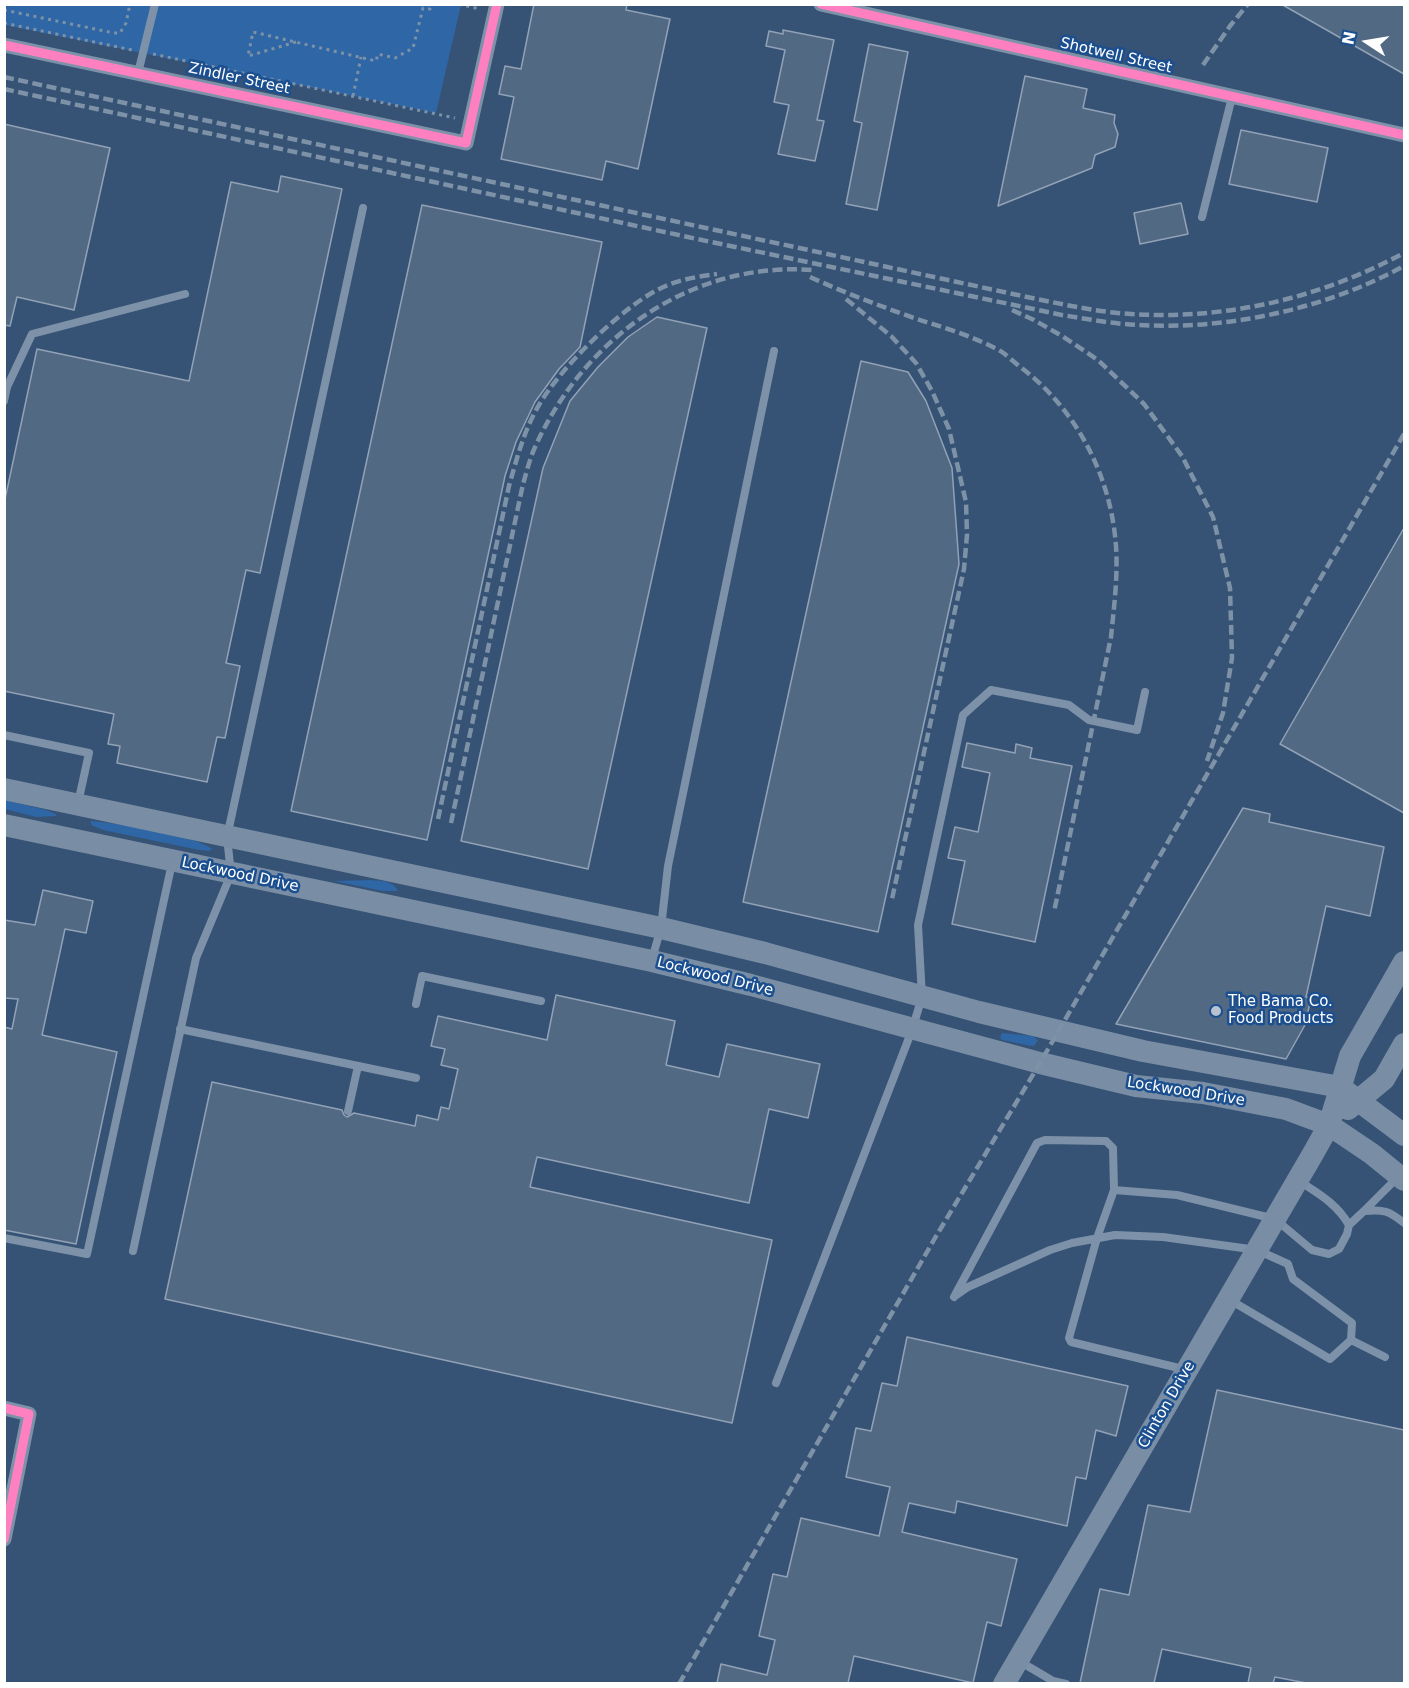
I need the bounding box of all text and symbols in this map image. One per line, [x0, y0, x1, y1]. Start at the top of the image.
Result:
north arrow [1337, 12, 1397, 72]
text: N [1338, 30, 1360, 47]
street label: Shotwell Street [1058, 34, 1174, 78]
street label: Zindler Street [187, 59, 291, 99]
street label: Lockwood Drive [180, 854, 300, 896]
street label: Lockwood Drive [655, 954, 775, 1000]
place label: The Bama Co. Food Products [1228, 993, 1334, 1028]
marker: The Bama Co. Food Products [1209, 1004, 1223, 1018]
street label: Lockwood Drive [1126, 1074, 1246, 1110]
street label: Clinton Drive [1135, 1358, 1199, 1452]

